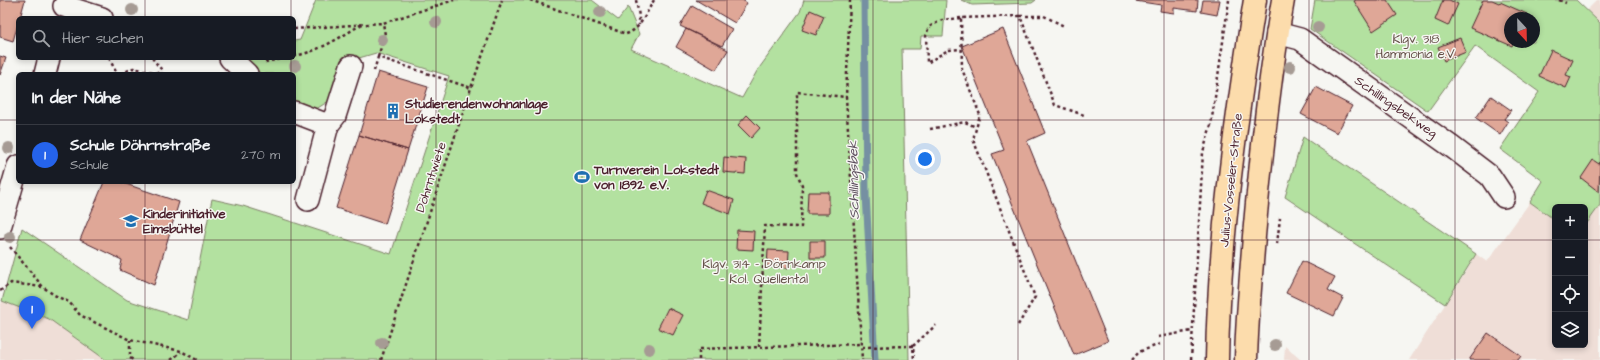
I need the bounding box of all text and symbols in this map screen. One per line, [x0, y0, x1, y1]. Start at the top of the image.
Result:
north arrow [1504, 12, 1540, 48]
search box [16, 16, 296, 60]
icon: search [30, 27, 52, 49]
text: Hier suchen [62, 28, 143, 49]
park label: Klgv. 318 Hammonia e.V. [1375, 30, 1457, 63]
street label: Schillingsbekweg [1350, 72, 1441, 143]
text: In der Nähe [32, 86, 121, 110]
place label: Studierendenwohnanlage Lokstedt [404, 95, 548, 128]
building icon: Studierendenwohnanlage Lokstedt [384, 102, 402, 120]
street label: Julius-Vosseler-Straße [1215, 112, 1247, 248]
text: Schule Döhrnstraße [70, 135, 210, 156]
street label: Döhrntwiete [411, 140, 451, 214]
water label: Schillingsbek [843, 140, 865, 220]
text: 1 [44, 146, 46, 164]
text: 270 m [241, 146, 280, 164]
your location [915, 149, 935, 169]
text: Schule [70, 156, 109, 174]
place label: Turnverein Lokstedt von 1892 e.V. [593, 161, 720, 194]
sports icon: Turnverein Lokstedt von 1892 e.V. [573, 168, 591, 186]
map controls [1552, 204, 1588, 348]
button: + [1552, 204, 1588, 240]
place label: Kinderinitiative Eimsbüttel [143, 205, 225, 238]
school or university icon: Kinderinitiative Eimsbüttel [122, 212, 140, 230]
button: − [1552, 240, 1588, 276]
park label: Klgv. 314 - Dörnkamp - Kol. Quellental [702, 255, 826, 288]
button: locate [1552, 276, 1588, 312]
pin: 1 [19, 296, 45, 329]
button: layers [1552, 312, 1588, 348]

